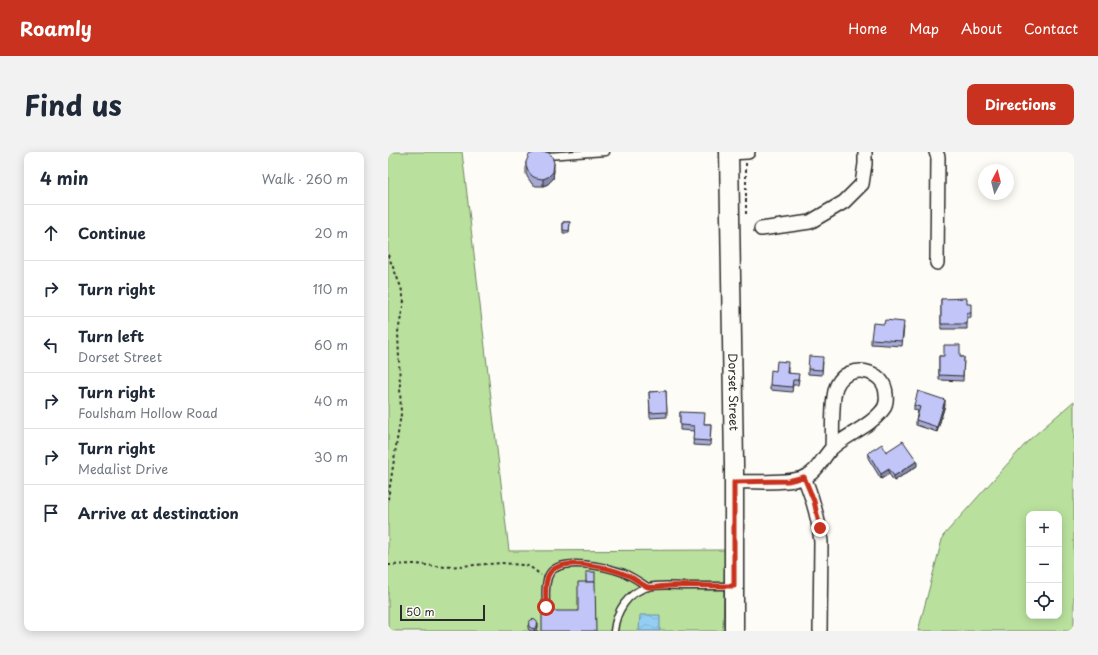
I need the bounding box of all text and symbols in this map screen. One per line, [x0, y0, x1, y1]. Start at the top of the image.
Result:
text: Roamly [20, 14, 92, 42]
text: Home [848, 18, 887, 39]
text: Map [909, 18, 939, 39]
text: About [961, 18, 1002, 39]
text: Contact [1024, 18, 1078, 39]
text: Find us [24, 83, 122, 126]
button: Directions [967, 84, 1074, 125]
north arrow [978, 164, 1014, 200]
text: 4 min [40, 165, 88, 191]
text: Walk · 260 m [262, 169, 348, 188]
text: Continue [78, 221, 146, 244]
icon: ahead [40, 222, 62, 244]
text: 20 m [314, 223, 348, 242]
text: Turn right [78, 277, 155, 300]
icon: right [40, 278, 62, 300]
text: 110 m [313, 279, 348, 298]
text: Turn left [78, 324, 144, 347]
icon: left [40, 334, 62, 356]
text: 60 m [314, 335, 348, 354]
text: Dorset Street [78, 347, 162, 366]
street label: Dorset Street [724, 353, 743, 431]
text: Turn right [78, 380, 155, 403]
icon: right [40, 390, 62, 412]
text: 40 m [314, 391, 348, 410]
text: Foulsham Hollow Road [78, 403, 218, 422]
text: Turn right [78, 436, 155, 459]
icon: right [40, 446, 62, 468]
text: 30 m [314, 447, 348, 466]
text: Medalist Drive [78, 459, 168, 478]
text: Arrive at destination [78, 501, 239, 524]
icon: arrive [40, 502, 62, 524]
map controls [1026, 511, 1062, 619]
button: + [1026, 511, 1062, 547]
route end [811, 519, 829, 537]
button: − [1026, 547, 1062, 583]
button: locate [1026, 583, 1062, 619]
route start [537, 598, 555, 616]
scale bar [400, 603, 485, 622]
text: 50 m [406, 603, 435, 620]

